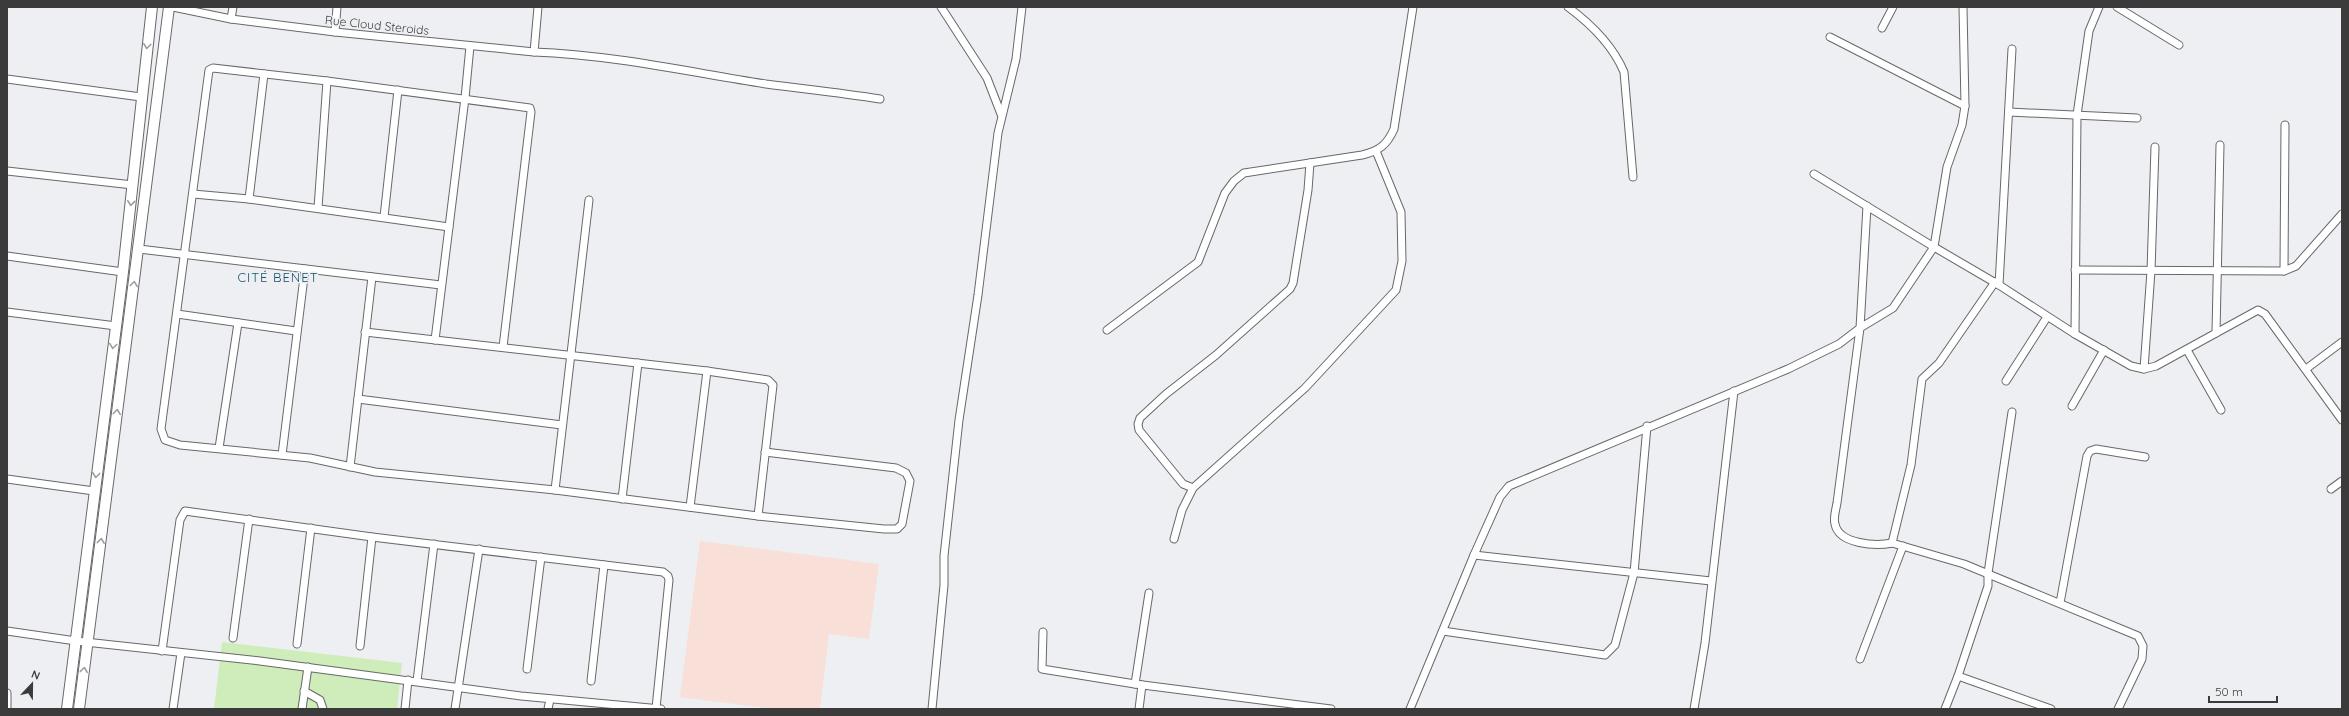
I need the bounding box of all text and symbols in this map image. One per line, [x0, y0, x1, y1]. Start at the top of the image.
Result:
street label: Rue Cloud Steroids [324, 12, 430, 38]
one-way arrow [143, 43, 152, 49]
one-way arrow [126, 200, 135, 206]
district label: CITÉ BENET [237, 269, 319, 285]
one-way arrow [129, 280, 138, 287]
one-way arrow [109, 343, 118, 349]
one-way arrow [112, 409, 121, 415]
one-way arrow [92, 472, 101, 478]
one-way arrow [96, 538, 105, 544]
north arrow [12, 664, 52, 704]
text: N [29, 667, 42, 683]
one-way arrow [79, 667, 88, 673]
scale bar [2209, 678, 2277, 704]
text: 50 m [2215, 684, 2243, 699]

